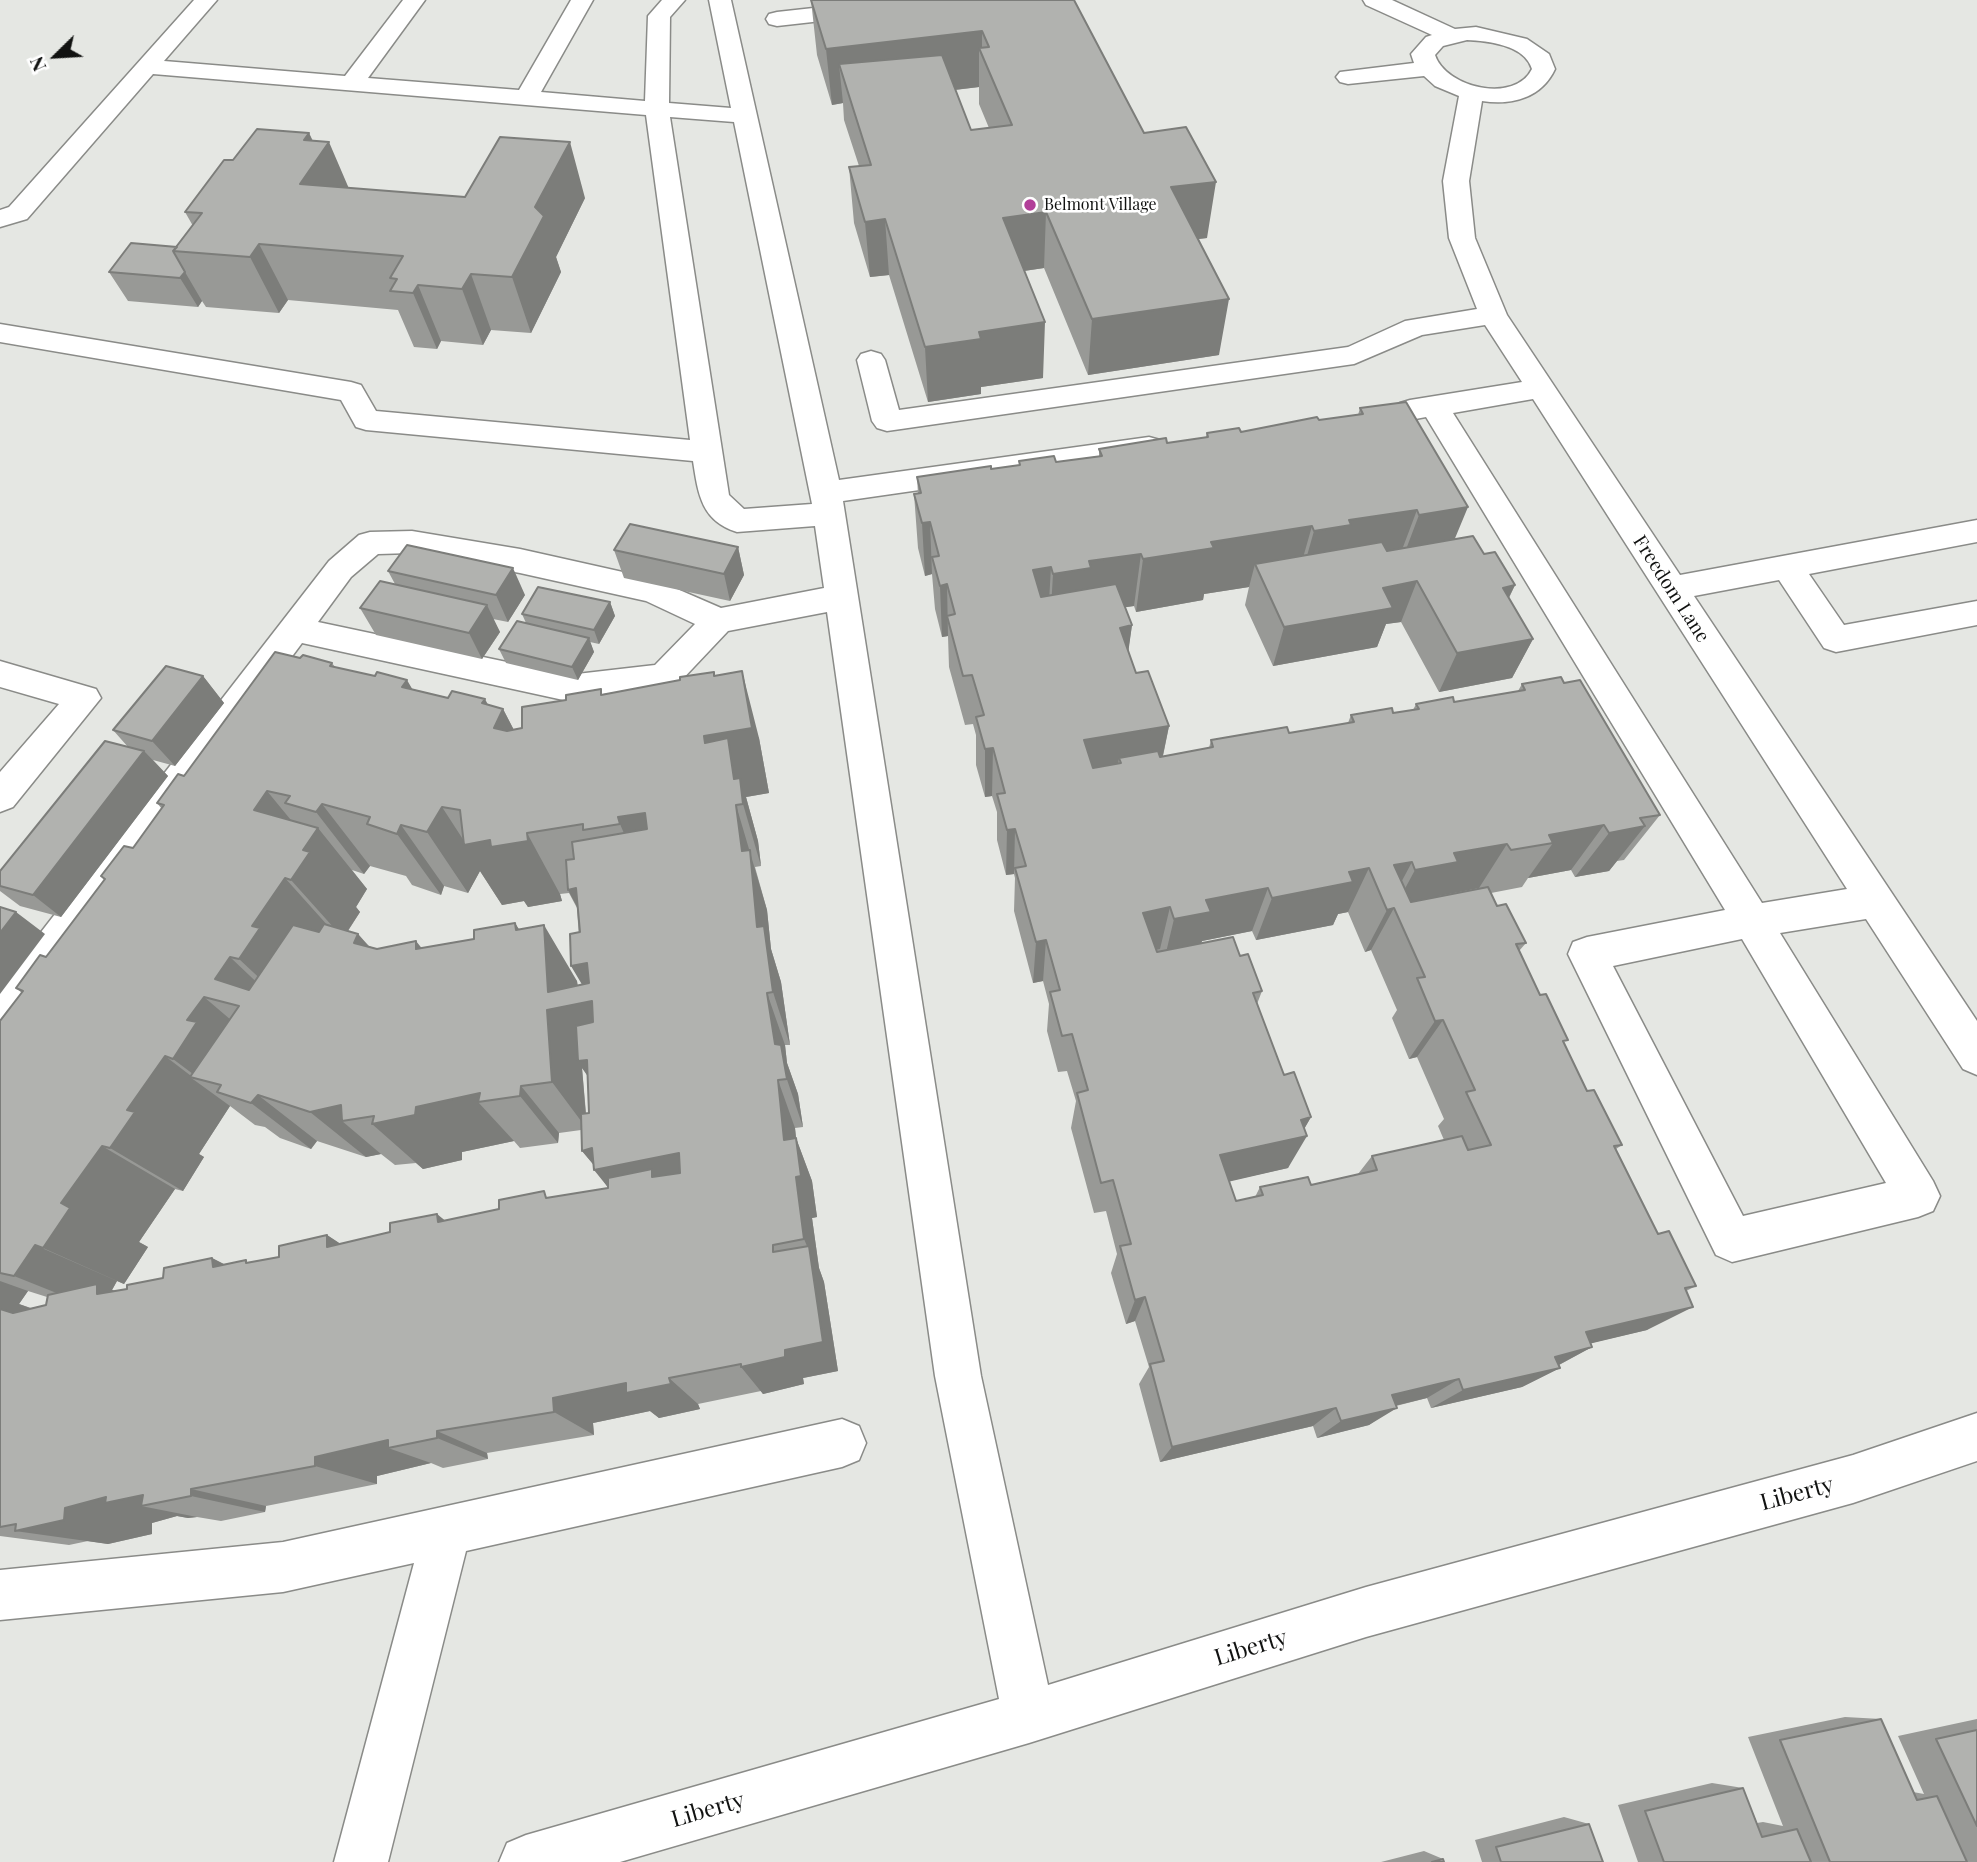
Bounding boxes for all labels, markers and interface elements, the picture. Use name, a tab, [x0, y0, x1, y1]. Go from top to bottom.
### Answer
north arrow	[21, 21, 91, 91]
text: N	[22, 53, 51, 76]
place label: Belmont Village	[1044, 195, 1157, 215]
marker: Belmont Village	[1022, 197, 1038, 213]
street label: Freedom Lane	[1628, 531, 1714, 647]
street label: Liberty	[1757, 1471, 1837, 1517]
street label: Liberty	[1211, 1624, 1291, 1672]
street label: Liberty	[668, 1786, 748, 1834]

